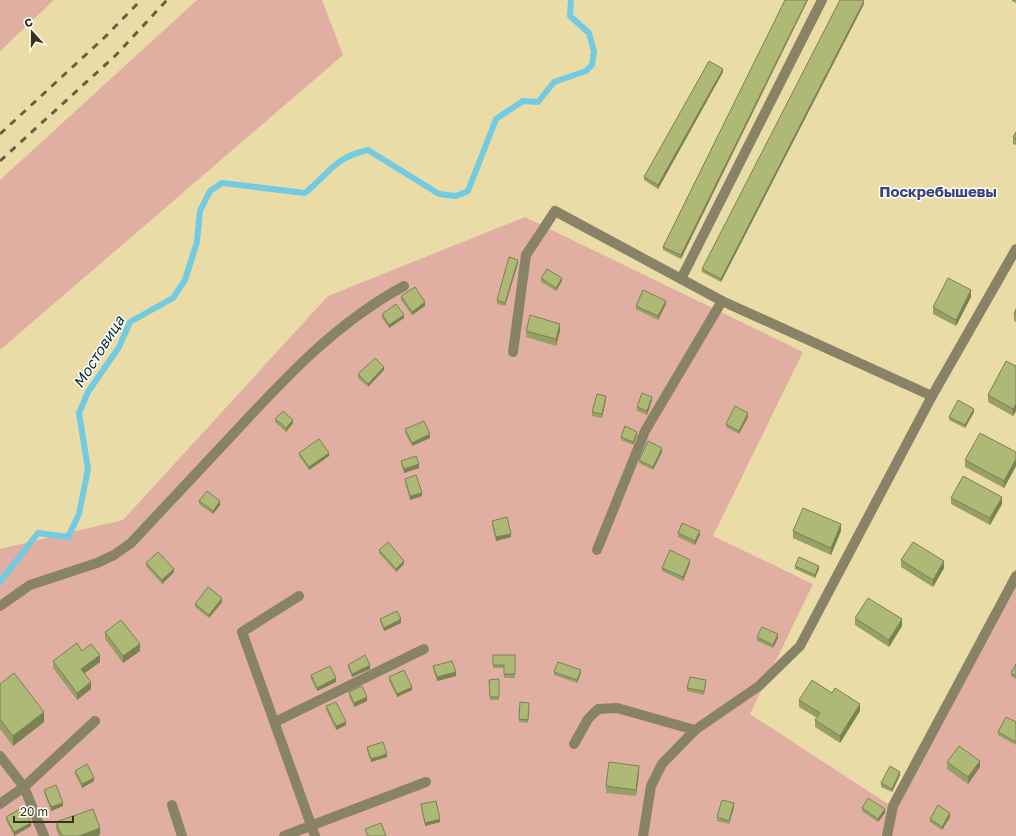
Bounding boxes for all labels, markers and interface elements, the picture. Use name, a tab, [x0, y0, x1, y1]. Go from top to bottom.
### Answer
north arrow	[12, 12, 52, 52]
text: С	[22, 15, 34, 30]
district label: Поскребышевы	[879, 182, 997, 200]
water label: Мостовица	[69, 312, 128, 391]
scale bar	[14, 798, 73, 824]
text: 20 m	[20, 804, 48, 819]

